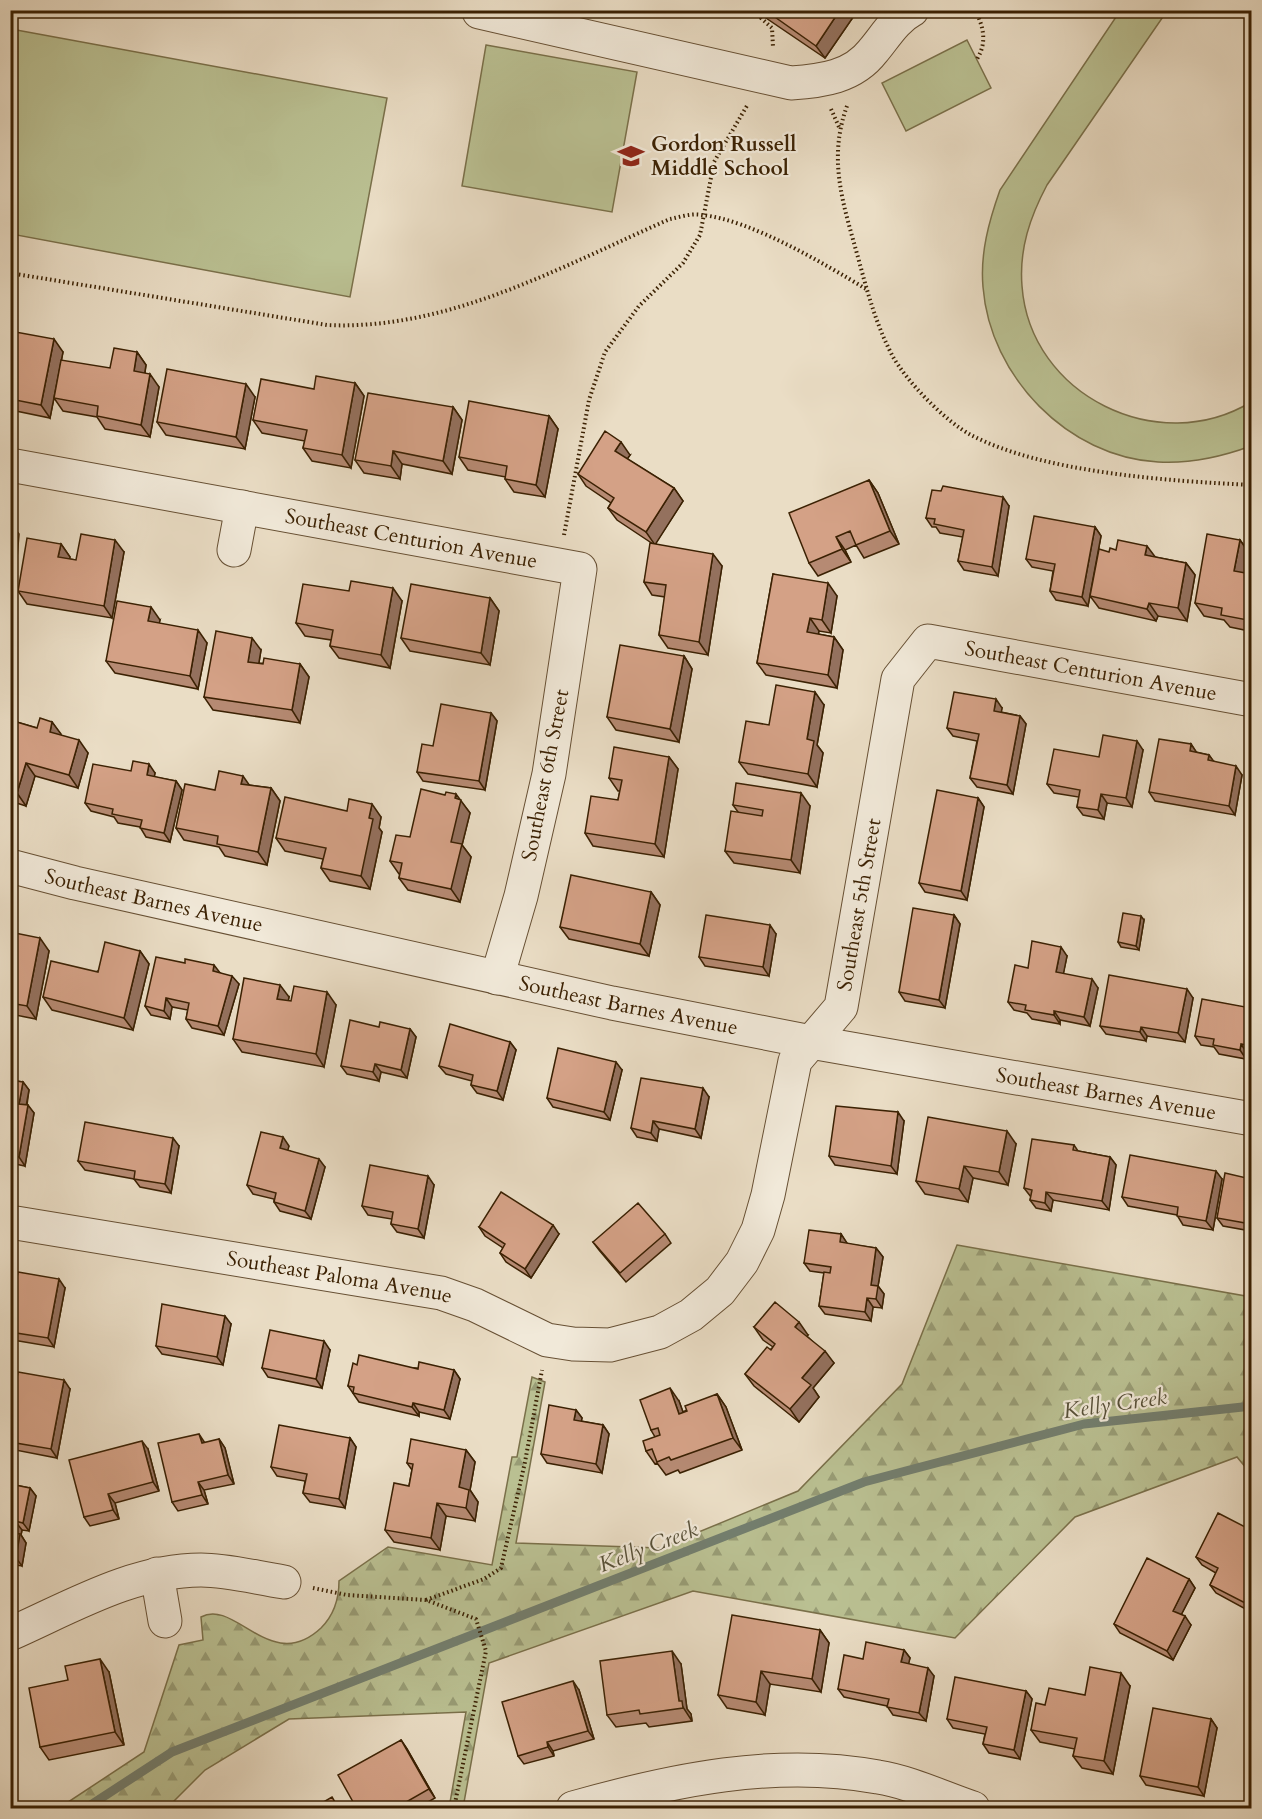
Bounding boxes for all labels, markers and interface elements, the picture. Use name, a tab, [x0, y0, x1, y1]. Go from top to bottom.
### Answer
place label: Gordon Russell Middle School	[651, 130, 796, 183]
school or university icon: Gordon Russell Middle School	[616, 141, 646, 171]
street label: Southeast Centurion Avenue	[283, 501, 540, 576]
street label: Southeast Centurion Avenue	[962, 634, 1219, 708]
street label: Southeast 6th Street	[515, 686, 576, 864]
street label: Southeast 5th Street	[830, 816, 889, 993]
street label: Southeast Barnes Avenue	[42, 862, 266, 940]
street label: Southeast Barnes Avenue	[516, 969, 740, 1042]
street label: Southeast Barnes Avenue	[994, 1061, 1218, 1128]
street label: Southeast Paloma Avenue	[224, 1244, 456, 1311]
water label: Kelly Creek	[1061, 1382, 1169, 1426]
water label: Kelly Creek	[594, 1514, 703, 1580]

